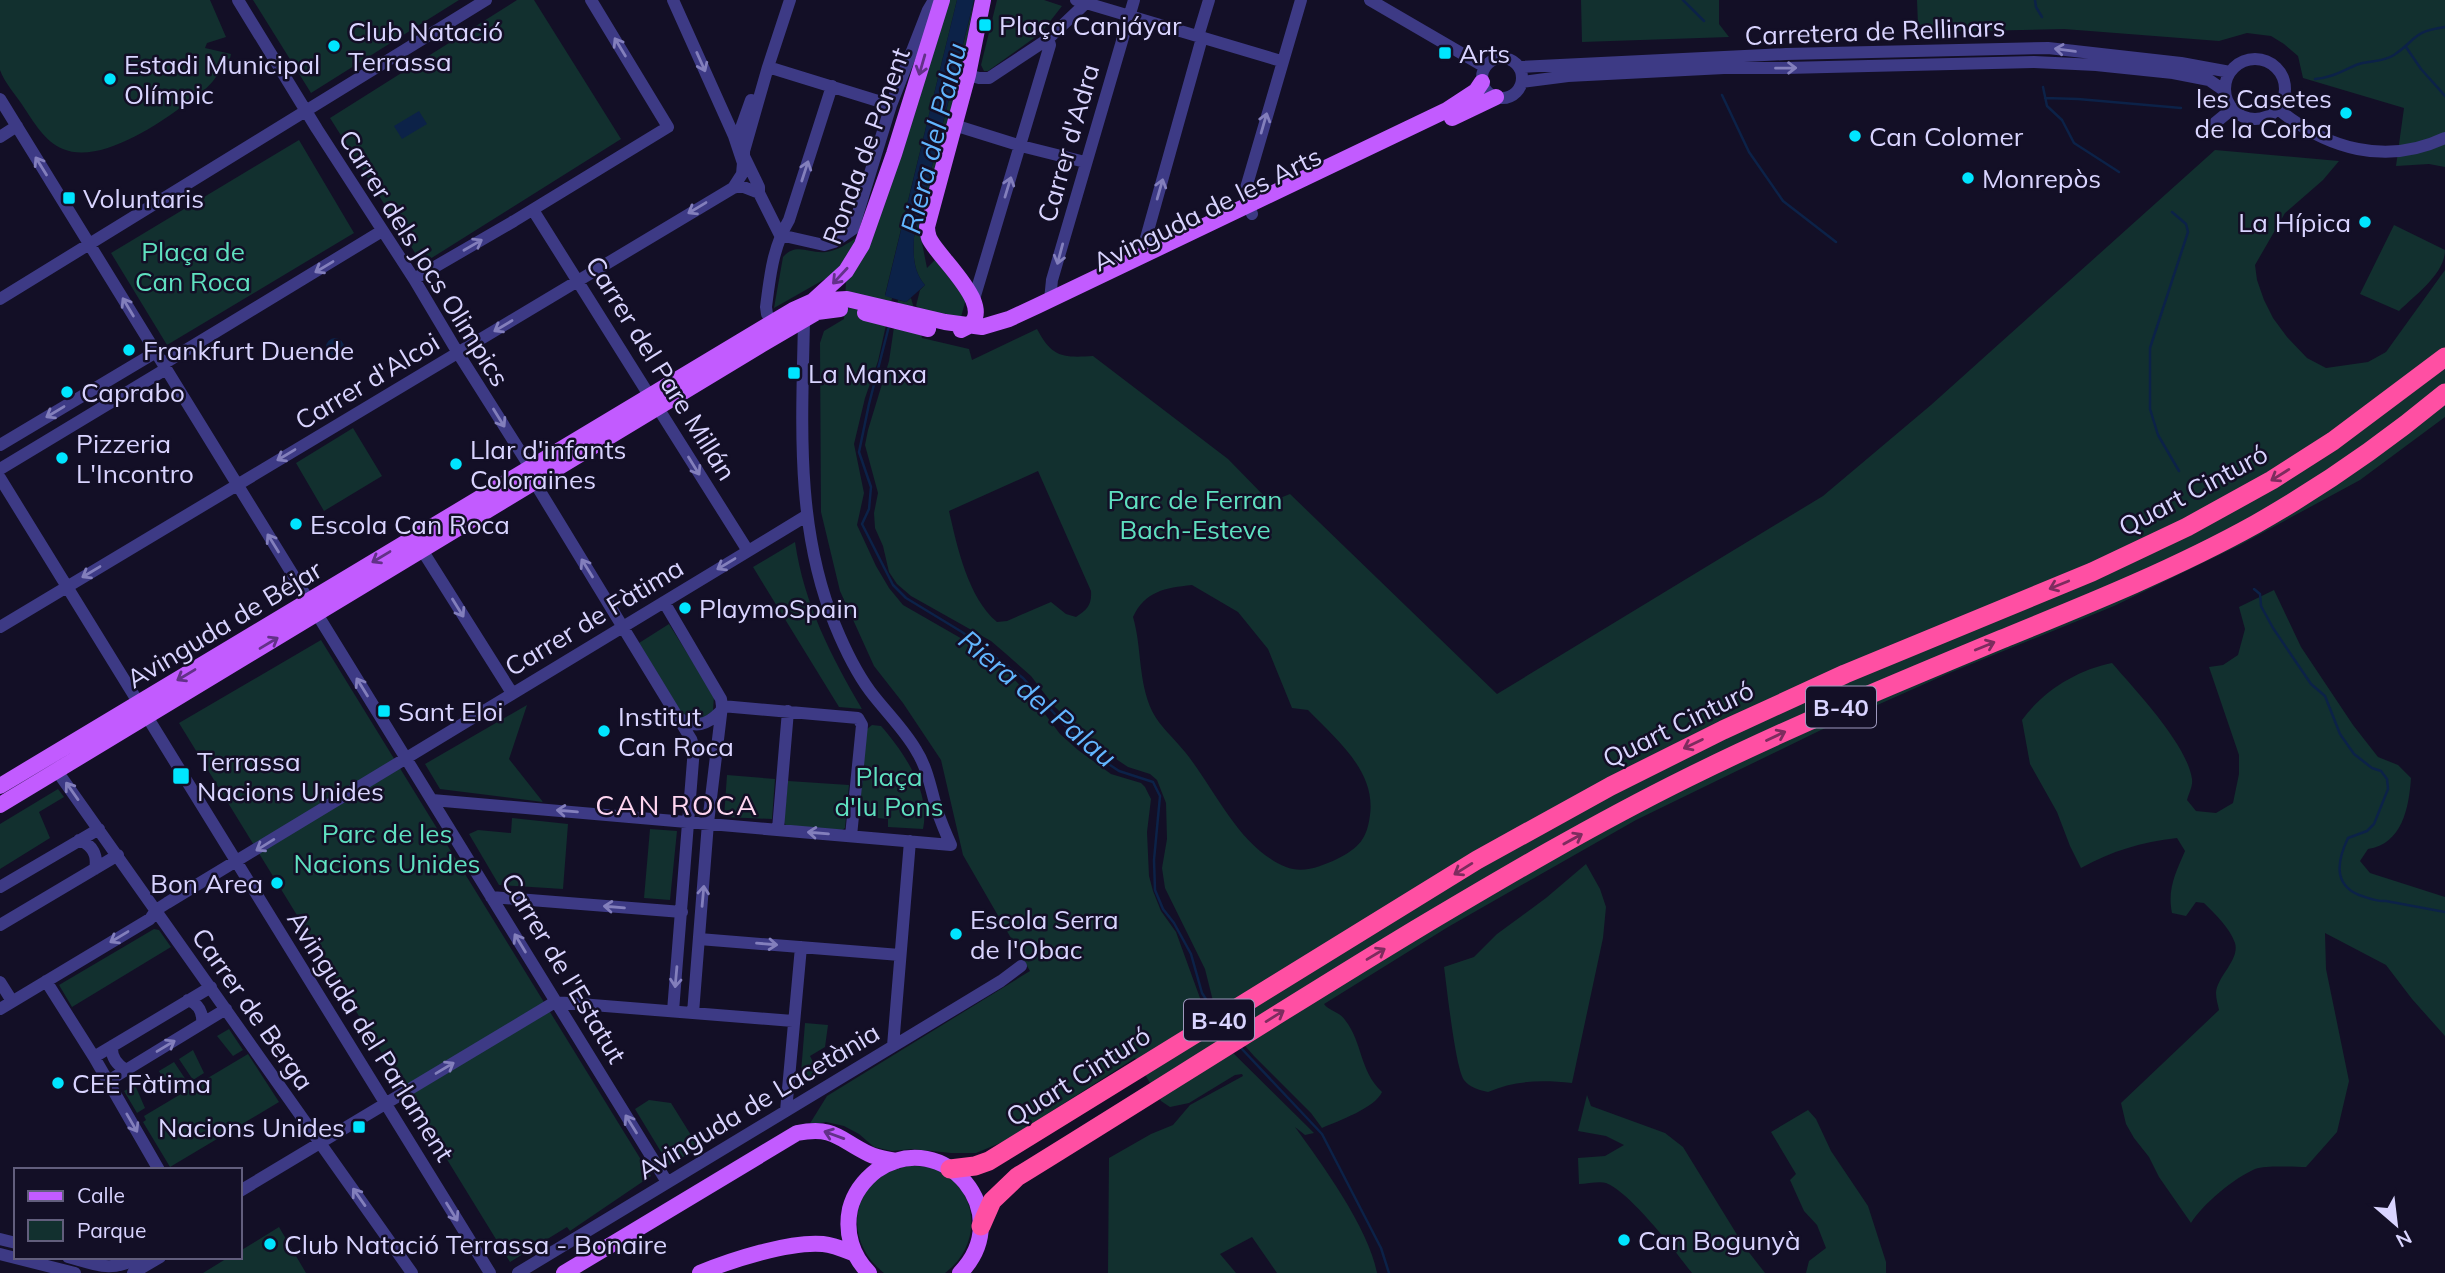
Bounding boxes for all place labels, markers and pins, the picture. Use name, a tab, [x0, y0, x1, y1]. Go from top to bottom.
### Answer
place label: Plaça Canjáyar	[999, 9, 1182, 42]
place label: Club Natació Terrassa	[348, 15, 503, 78]
marker: Plaça Canjáyar	[977, 17, 993, 33]
place label: Arts	[1459, 37, 1510, 70]
marker: Club Natació Terrassa	[326, 38, 342, 54]
marker: Arts	[1437, 45, 1453, 61]
place label: Estadi Municipal Olímpic	[124, 48, 320, 111]
marker: Estadi Municipal Olímpic	[102, 71, 118, 87]
place label: les Casetes de la Corba	[2195, 82, 2332, 145]
marker: les Casetes de la Corba	[2338, 105, 2354, 121]
place label: Can Colomer	[1869, 120, 2024, 153]
marker: Can Colomer	[1847, 128, 1863, 144]
place label: Monrepòs	[1982, 162, 2101, 195]
marker: Monrepòs	[1960, 170, 1976, 186]
place label: Voluntaris	[83, 182, 204, 215]
marker: Voluntaris	[61, 190, 77, 206]
place label: La Hípica	[2238, 206, 2351, 239]
marker: La Hípica	[2357, 214, 2373, 230]
place label: Frankfurt Duende	[143, 334, 354, 367]
marker: Frankfurt Duende	[121, 342, 137, 358]
place label: La Manxa	[808, 357, 927, 390]
marker: La Manxa	[786, 365, 802, 381]
place label: Caprabo	[81, 376, 185, 409]
marker: Caprabo	[59, 384, 75, 400]
place label: Pizzeria L'Incontro	[76, 427, 194, 490]
place label: Llar d'infants Coloraines	[470, 433, 626, 496]
marker: Pizzeria L'Incontro	[54, 450, 70, 466]
marker: Llar d'infants Coloraines	[448, 456, 464, 472]
place label: Escola Can Roca	[310, 508, 510, 541]
marker: Escola Can Roca	[288, 516, 304, 532]
place label: PlaymoSpain	[699, 592, 858, 625]
marker: PlaymoSpain	[677, 600, 693, 616]
place label: Sant Eloi	[398, 695, 503, 728]
place label: Institut Can Roca	[618, 700, 734, 763]
marker: Sant Eloi	[376, 703, 392, 719]
marker: Institut Can Roca	[596, 723, 612, 739]
place label: Terrassa Nacions Unides	[197, 745, 384, 808]
marker: Terrassa Nacions Unides	[171, 766, 191, 786]
place label: Bon Area	[150, 867, 263, 900]
marker: Bon Area	[269, 875, 285, 891]
place label: Escola Serra de l'Obac	[970, 903, 1119, 966]
marker: Escola Serra de l'Obac	[948, 926, 964, 942]
place label: CEE Fàtima	[72, 1067, 211, 1100]
marker: CEE Fàtima	[50, 1075, 66, 1091]
place label: Nacions Unides	[158, 1111, 345, 1144]
marker: Nacions Unides	[351, 1119, 367, 1135]
place label: Can Bogunyà	[1638, 1224, 1801, 1257]
place label: Club Natació Terrassa - Bonaire	[284, 1228, 667, 1261]
marker: Can Bogunyà	[1616, 1232, 1632, 1248]
marker: Club Natació Terrassa - Bonaire	[262, 1236, 278, 1252]

